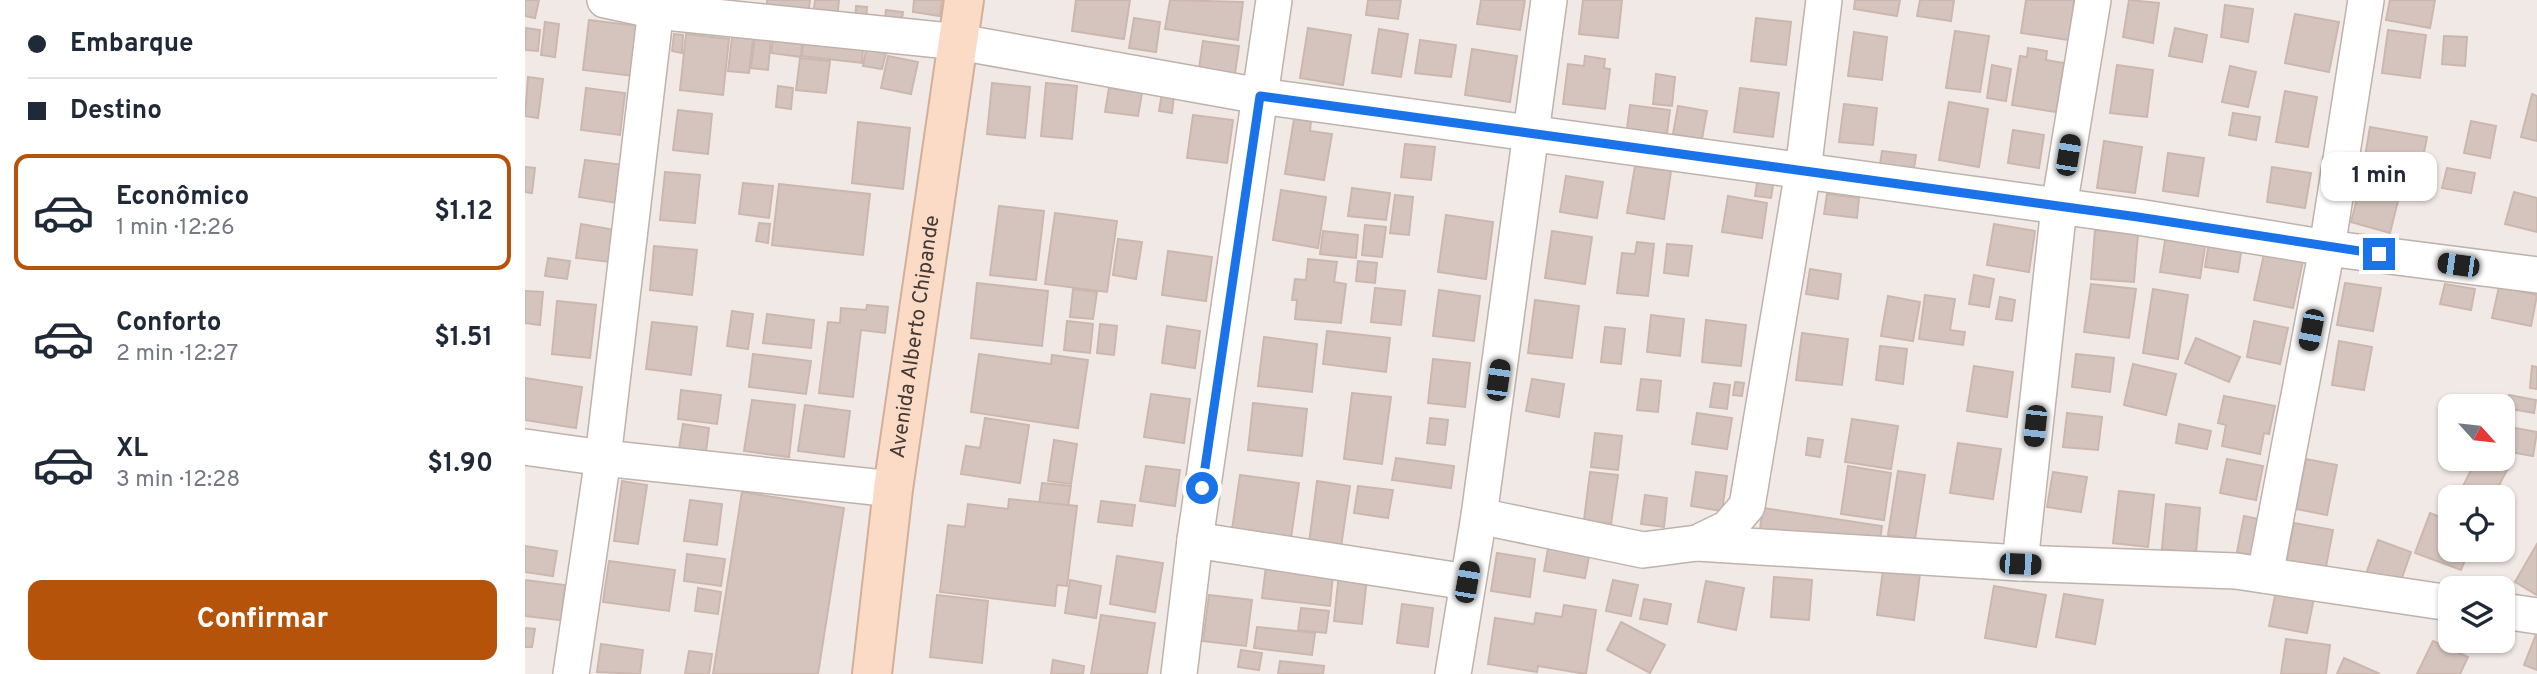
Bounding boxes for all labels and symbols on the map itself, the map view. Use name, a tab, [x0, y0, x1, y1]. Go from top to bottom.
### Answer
car	[2055, 133, 2082, 177]
callout: 1 min	[2321, 152, 2437, 202]
street label: Avenida Alberto Chipande	[884, 213, 946, 460]
route end	[2363, 238, 2395, 270]
car	[2436, 252, 2481, 278]
car	[2297, 307, 2326, 353]
car	[1485, 358, 1512, 402]
north arrow	[2438, 394, 2515, 471]
car	[2023, 404, 2048, 448]
route start	[1186, 472, 1218, 504]
car	[1999, 553, 2042, 575]
car	[1454, 559, 1481, 605]

